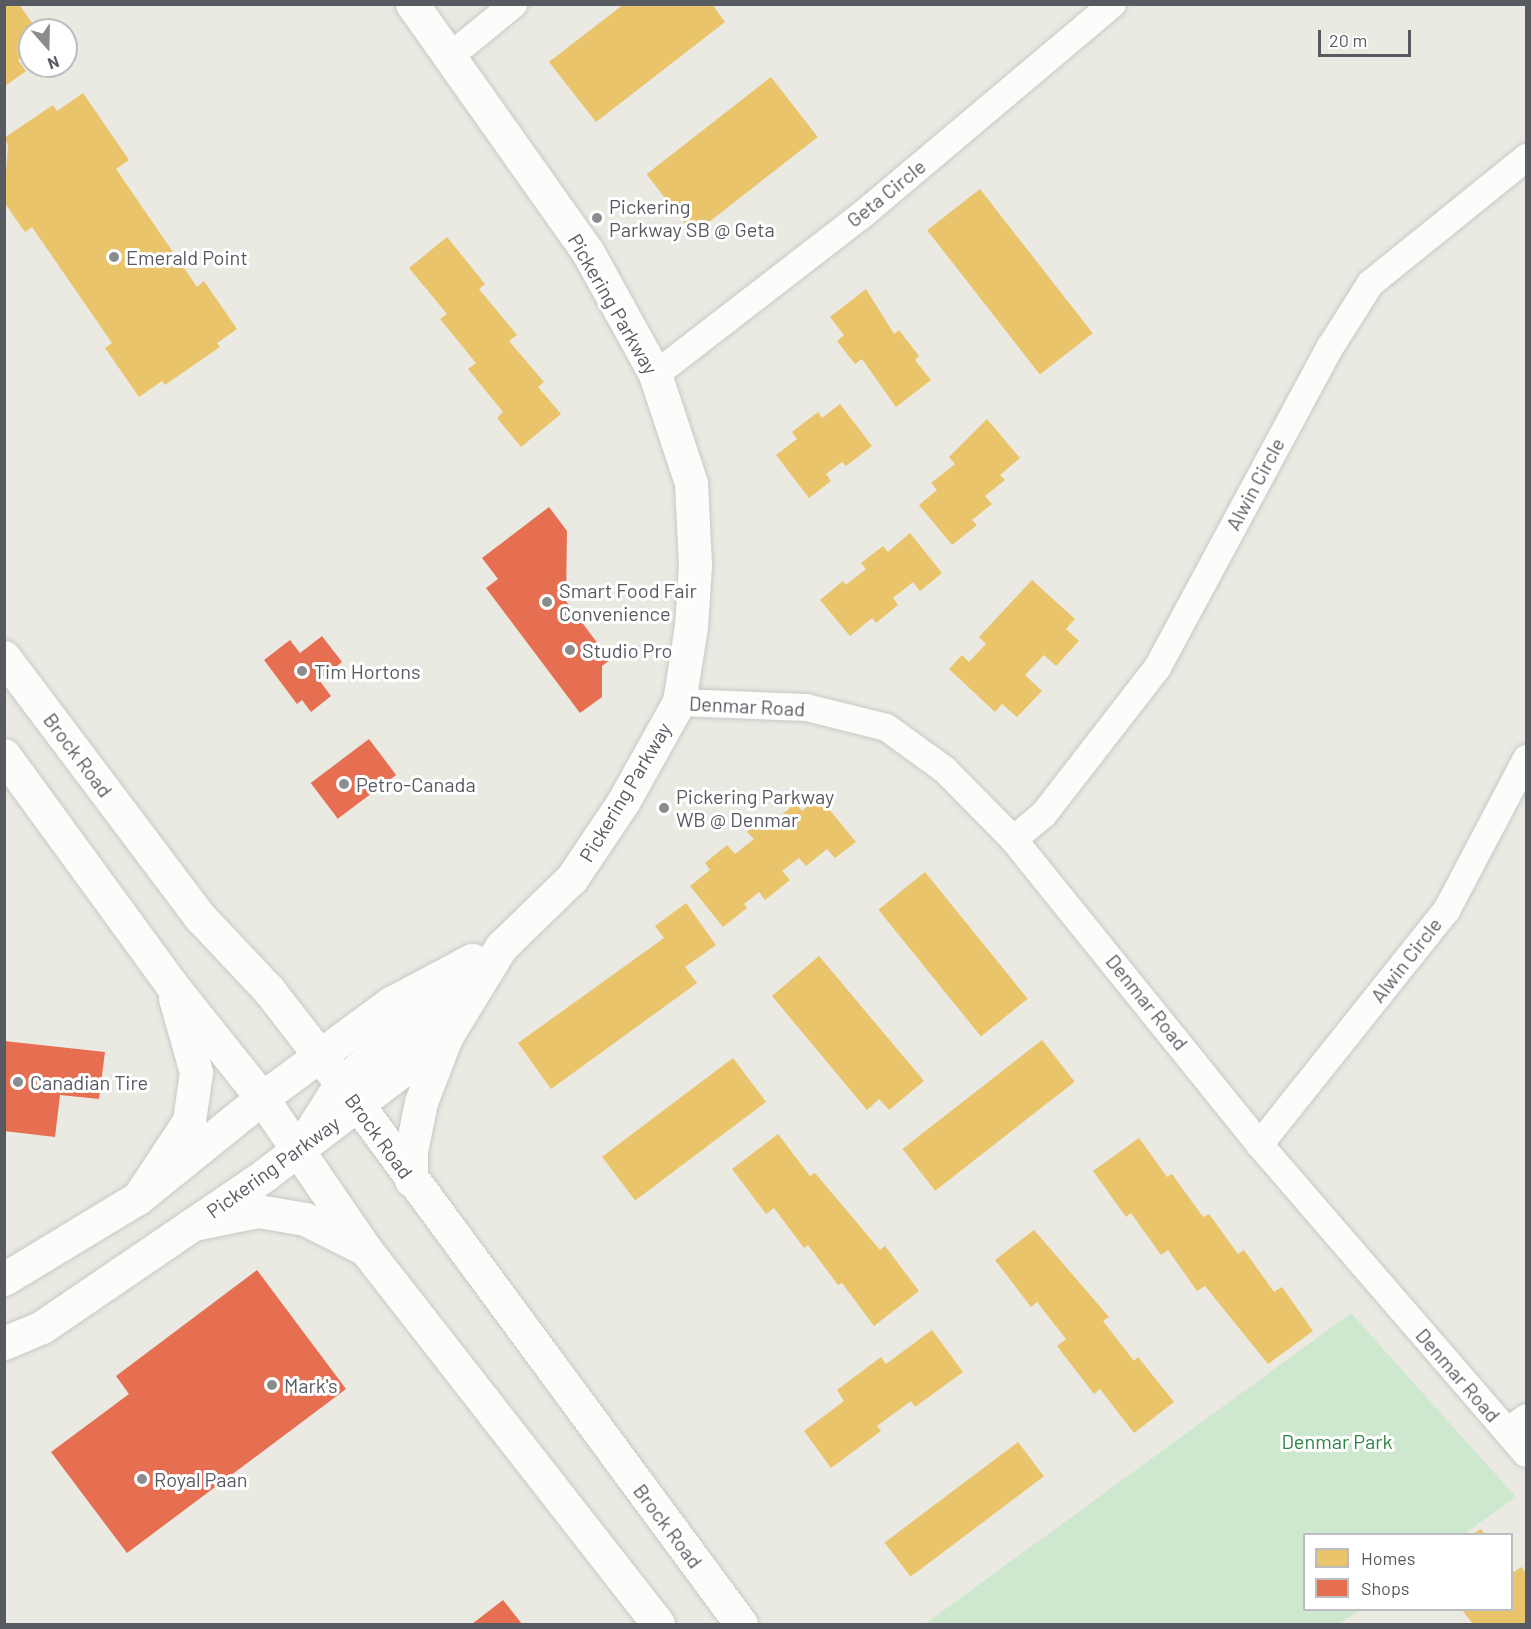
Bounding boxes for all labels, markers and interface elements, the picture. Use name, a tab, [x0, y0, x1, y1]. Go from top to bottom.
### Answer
north arrow	[18, 18, 78, 78]
scale bar	[1321, 18, 1414, 56]
text: 20 m	[1329, 29, 1367, 51]
text: N	[45, 53, 62, 74]
street label: Geta Circle	[842, 154, 930, 232]
place label: Pickering Parkway SB @ Geta	[609, 195, 775, 242]
marker: Pickering Parkway SB @ Geta	[590, 211, 604, 225]
street label: Pickering Parkway	[563, 229, 663, 379]
place label: Emerald Point	[126, 245, 248, 269]
marker: Emerald Point	[107, 250, 121, 264]
street label: Alwin Circle	[1221, 434, 1289, 534]
place label: Smart Food Fair Convenience	[559, 578, 697, 625]
marker: Smart Food Fair Convenience	[540, 595, 554, 609]
place label: Studio Pro	[582, 638, 673, 662]
marker: Studio Pro	[563, 643, 577, 657]
place label: Tim Hortons	[314, 659, 421, 683]
marker: Tim Hortons	[295, 664, 309, 678]
street label: Denmar Road	[688, 691, 806, 721]
street label: Brock Road	[39, 708, 117, 802]
street label: Pickering Parkway	[574, 718, 676, 866]
place label: Petro-Canada	[356, 772, 476, 796]
marker: Petro-Canada	[337, 777, 351, 791]
place label: Pickering Parkway WB @ Denmar	[676, 784, 834, 831]
marker: Pickering Parkway WB @ Denmar	[657, 801, 671, 815]
street label: Alwin Circle	[1365, 913, 1447, 1007]
street label: Denmar Road	[1101, 949, 1193, 1055]
place label: Canadian Tire	[30, 1070, 148, 1094]
marker: Canadian Tire	[11, 1075, 25, 1089]
street label: Brock Road	[340, 1089, 418, 1183]
street label: Pickering Parkway	[202, 1111, 344, 1223]
street label: Denmar Road	[1411, 1323, 1505, 1427]
place label: Mark's	[284, 1373, 338, 1397]
marker: Mark's	[265, 1378, 279, 1392]
park label: Denmar Park	[1281, 1429, 1393, 1453]
place label: Royal Paan	[154, 1467, 247, 1491]
marker: Royal Paan	[135, 1472, 149, 1486]
street label: Brock Road	[629, 1479, 707, 1573]
legend	[1303, 1533, 1513, 1611]
text: Homes	[1361, 1547, 1415, 1569]
text: Shops	[1361, 1577, 1410, 1599]

